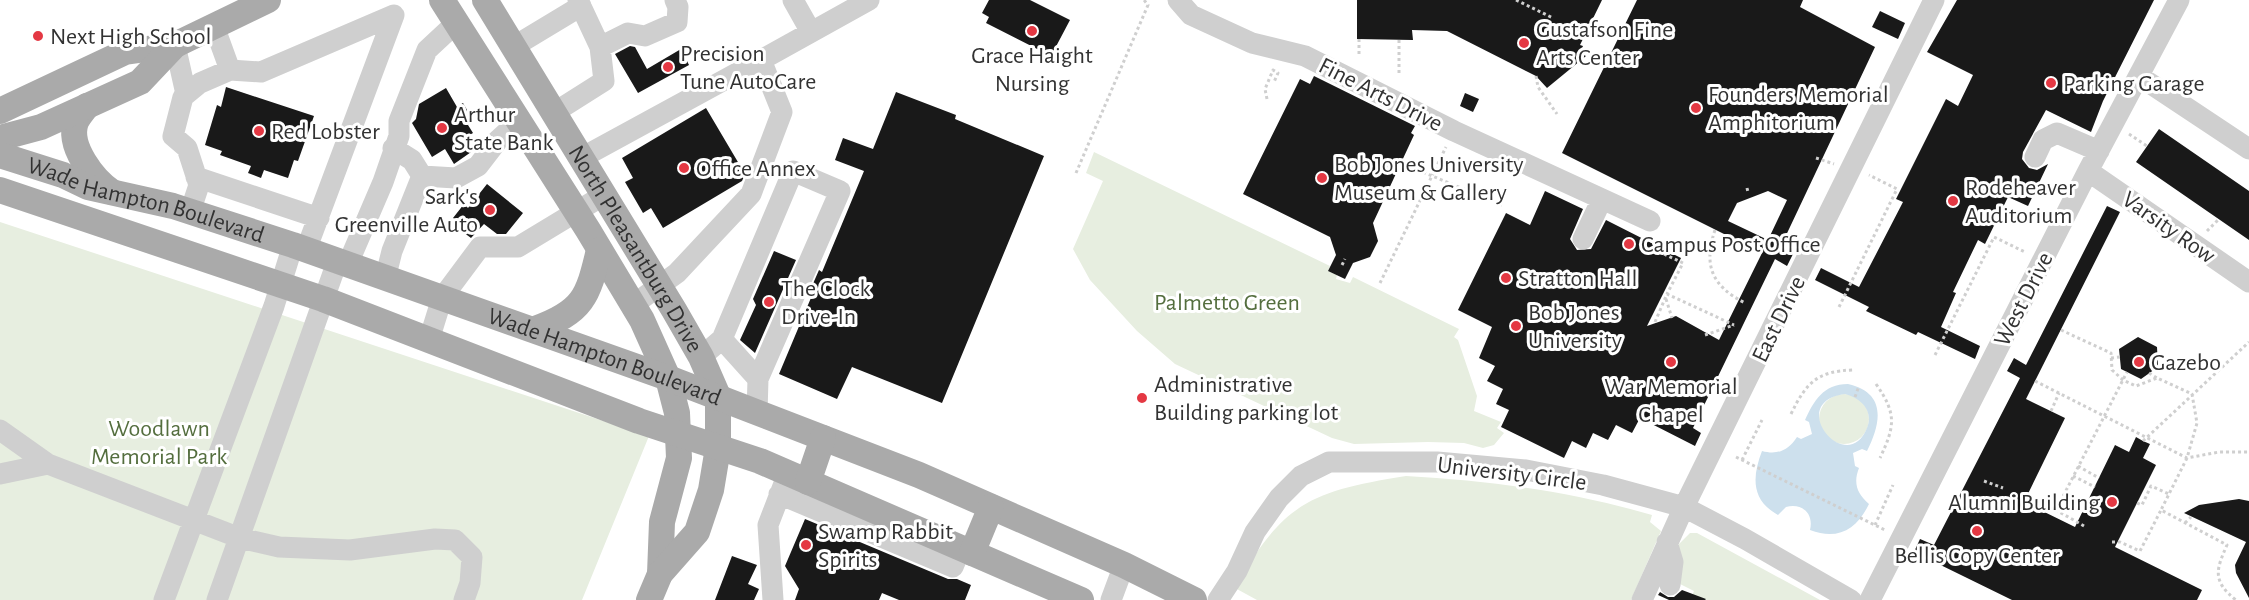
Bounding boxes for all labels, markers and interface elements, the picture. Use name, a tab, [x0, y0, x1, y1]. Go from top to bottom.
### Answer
place label: Gustafson Fine Arts Center	[1536, 18, 1673, 70]
marker: Grace Haight Nursing	[1025, 24, 1039, 38]
place label: Next High School	[50, 25, 211, 49]
marker: Next High School	[31, 29, 45, 43]
marker: Gustafson Fine Arts Center	[1517, 36, 1531, 50]
place label: Precision Tune AutoCare	[680, 42, 816, 94]
place label: Grace Haight Nursing	[971, 44, 1093, 96]
street label: Fine Arts Drive	[1315, 53, 1446, 136]
marker: Precision Tune AutoCare	[661, 60, 675, 74]
place label: Parking Garage	[2063, 72, 2205, 96]
marker: Parking Garage	[2044, 76, 2058, 90]
place label: Founders Memorial Amphitorium	[1708, 83, 1889, 135]
marker: Founders Memorial Amphitorium	[1689, 101, 1703, 115]
place label: Arthur State Bank	[454, 103, 554, 155]
place label: Red Lobster	[271, 120, 380, 144]
marker: Arthur State Bank	[435, 121, 449, 135]
marker: Red Lobster	[252, 124, 266, 138]
street label: North Pleasantburg Drive	[564, 141, 707, 357]
street label: Wade Hampton Boulevard	[24, 153, 267, 248]
place label: Bob Jones University Museum & Gallery	[1334, 153, 1523, 205]
place label: Office Annex	[696, 157, 816, 181]
marker: Office Annex	[677, 161, 691, 175]
marker: Bob Jones University Museum & Gallery	[1315, 171, 1329, 185]
place label: Rodeheaver Auditorium	[1965, 176, 2076, 228]
place label: Sark's Greenville Auto	[335, 185, 478, 237]
street label: Varsity Row	[2118, 187, 2219, 268]
marker: Rodeheaver Auditorium	[1946, 194, 1960, 208]
marker: Sark's Greenville Auto	[483, 203, 497, 217]
place label: Campus Post Office	[1641, 233, 1821, 257]
marker: Campus Post Office	[1622, 237, 1636, 251]
street label: West Drive	[1990, 249, 2058, 350]
place label: Stratton Hall	[1518, 267, 1637, 291]
marker: Stratton Hall	[1499, 271, 1513, 285]
street label: East Drive	[1748, 273, 1810, 366]
place label: The Clock Drive-In	[781, 277, 870, 329]
park label: Palmetto Green	[1154, 291, 1300, 315]
marker: The Clock Drive-In	[762, 295, 776, 309]
place label: Bob Jones University	[1528, 301, 1622, 353]
street label: Wade Hampton Boulevard	[484, 304, 725, 410]
marker: Bob Jones University	[1509, 319, 1523, 333]
place label: Gazebo	[2151, 351, 2221, 375]
marker: War Memorial Chapel	[1664, 355, 1678, 369]
marker: Gazebo	[2132, 355, 2146, 369]
place label: Administrative Building parking lot	[1154, 373, 1338, 425]
place label: War Memorial Chapel	[1604, 375, 1738, 427]
marker: Administrative Building parking lot	[1135, 391, 1149, 405]
park label: Woodlawn Memorial Park	[91, 417, 227, 469]
street label: University Circle	[1436, 453, 1588, 495]
place label: Alumni Building	[1948, 491, 2100, 515]
marker: Alumni Building	[2105, 495, 2119, 509]
place label: Swamp Rabbit Spirits	[818, 520, 953, 572]
marker: Bellis Copy Center	[1970, 524, 1984, 538]
marker: Swamp Rabbit Spirits	[799, 538, 813, 552]
place label: Bellis Copy Center	[1894, 544, 2060, 568]

